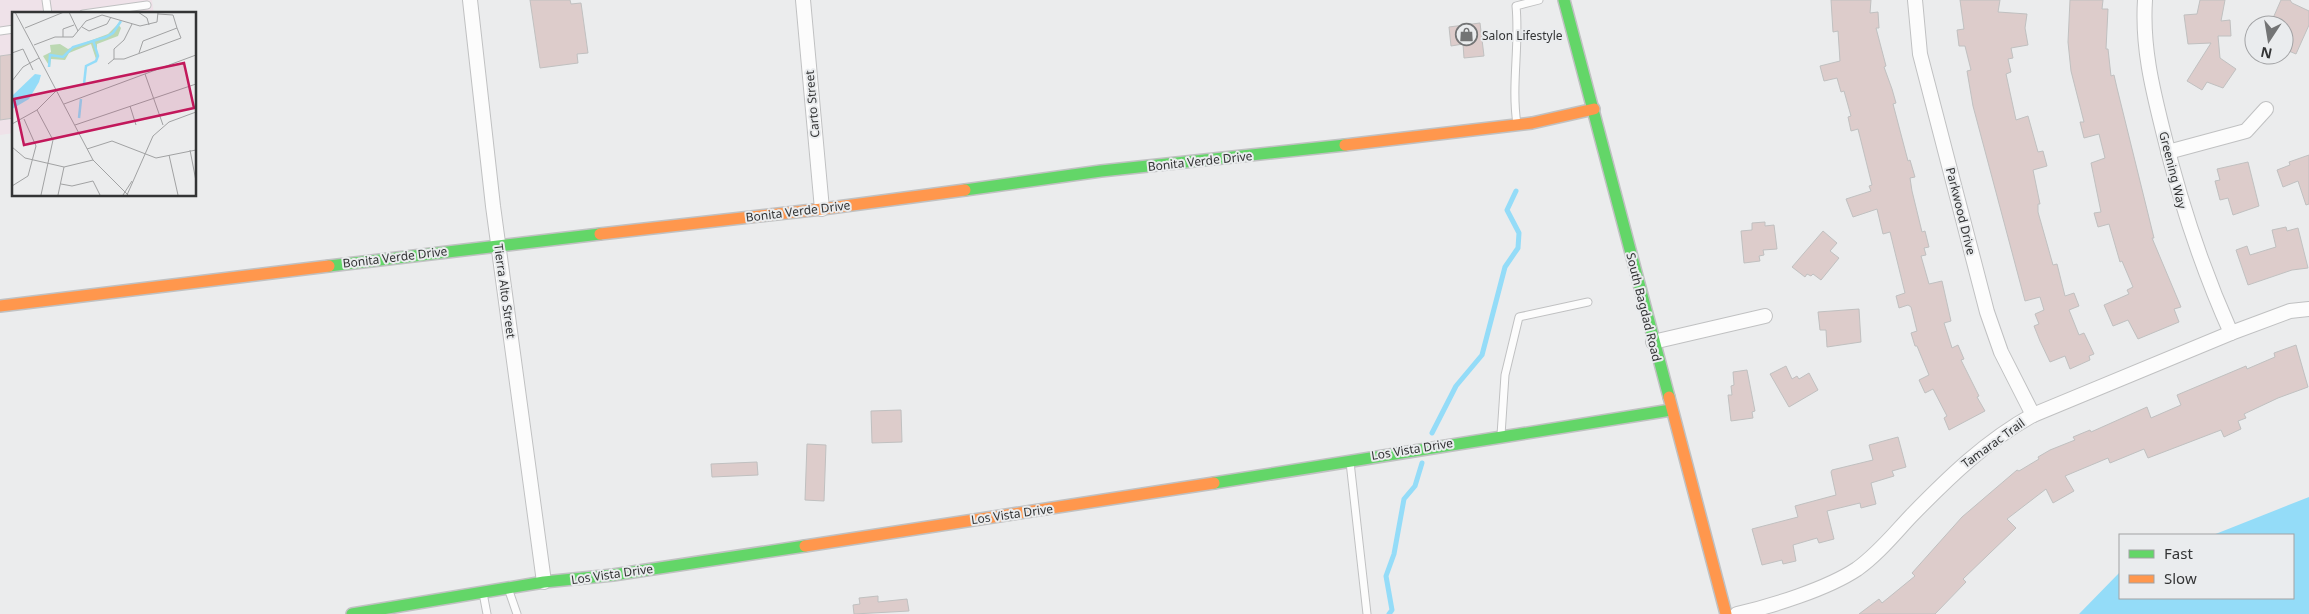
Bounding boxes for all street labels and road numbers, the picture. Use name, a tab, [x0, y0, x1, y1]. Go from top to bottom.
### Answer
street label: Carto Street	[801, 69, 823, 138]
street label: Greening Way	[2155, 130, 2191, 211]
street label: Bonita Verde Drive	[1147, 147, 1253, 175]
street label: Parkwood Drive	[1942, 166, 1980, 257]
street label: Bonita Verde Drive	[745, 196, 851, 226]
street label: Bonita Verde Drive	[342, 242, 448, 272]
street label: Tierra Alto Street	[490, 243, 520, 340]
street label: South Bagdad Road	[1622, 251, 1666, 363]
street label: Tamarac Trail	[1958, 414, 2028, 472]
street label: Los Vista Drive	[1370, 434, 1454, 464]
street label: Los Vista Drive	[970, 500, 1054, 528]
street label: Los Vista Drive	[570, 560, 654, 588]

